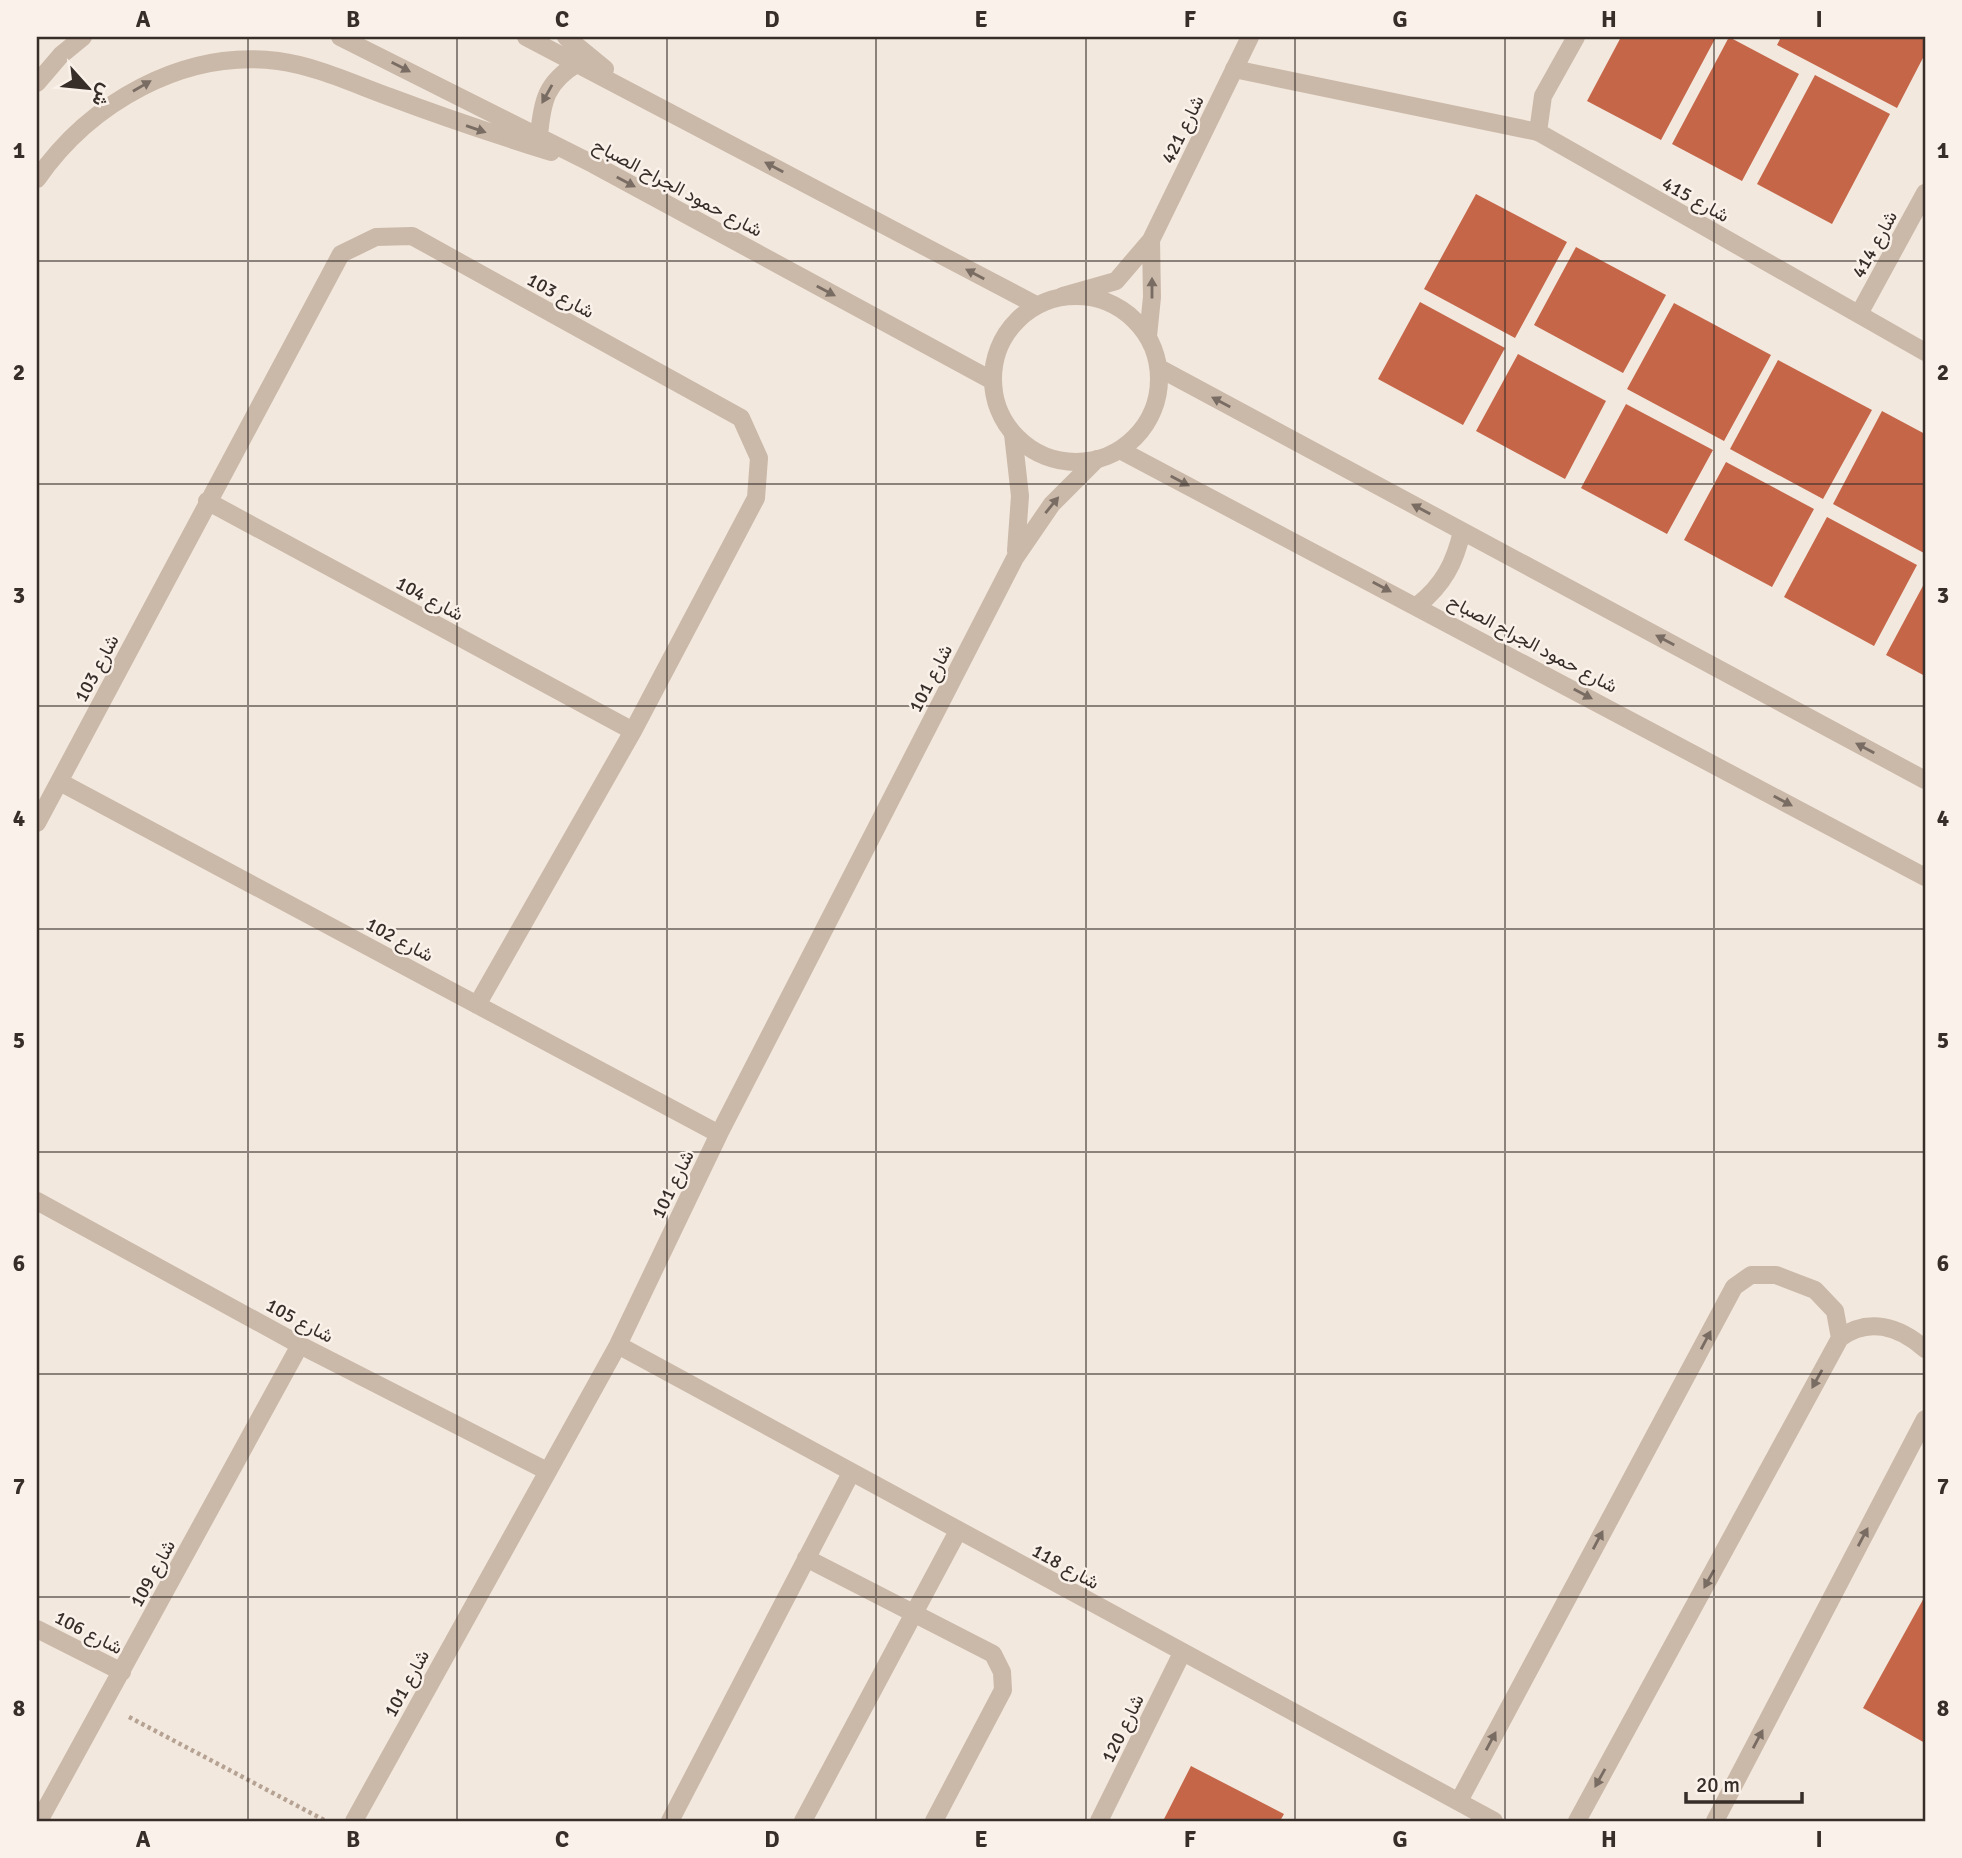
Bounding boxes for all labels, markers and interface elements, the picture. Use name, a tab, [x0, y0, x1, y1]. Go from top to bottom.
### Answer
text: A	[136, 5, 151, 34]
text: B	[346, 5, 360, 34]
text: C	[555, 5, 569, 34]
text: D	[764, 5, 780, 34]
text: E	[974, 5, 988, 34]
text: F	[1184, 5, 1196, 34]
text: G	[1392, 5, 1408, 34]
text: H	[1601, 5, 1617, 34]
text: I	[1815, 5, 1823, 34]
north arrow	[52, 52, 122, 122]
one-way arrow	[391, 62, 411, 73]
text: ش	[86, 80, 118, 111]
one-way arrow	[132, 81, 152, 93]
one-way arrow	[542, 84, 554, 104]
street label: شارع 421	[1156, 91, 1210, 168]
one-way arrow	[466, 124, 487, 135]
street label: شارع حمود الجراح الصباح	[589, 133, 766, 243]
text: 1	[13, 136, 25, 165]
text: 1	[1937, 136, 1949, 165]
one-way arrow	[764, 162, 784, 173]
street label: شارع 415	[1658, 172, 1733, 228]
one-way arrow	[616, 176, 636, 188]
street label: شارع 414	[1847, 207, 1903, 282]
street label: شارع 103	[523, 268, 598, 324]
one-way arrow	[965, 268, 985, 279]
one-way arrow	[1146, 277, 1158, 299]
one-way arrow	[816, 284, 836, 296]
text: 2	[13, 358, 25, 387]
text: 2	[1937, 358, 1949, 387]
one-way arrow	[1211, 396, 1231, 407]
one-way arrow	[1171, 475, 1191, 487]
one-way arrow	[1044, 496, 1059, 513]
one-way arrow	[1411, 504, 1431, 515]
street label: شارع 104	[392, 571, 467, 627]
text: 3	[13, 581, 25, 610]
one-way arrow	[1372, 581, 1392, 592]
text: 3	[1937, 581, 1949, 610]
street label: شارع حمود الجراح الصباح	[1444, 589, 1621, 699]
street label: شارع 103	[69, 631, 125, 706]
one-way arrow	[1655, 634, 1674, 646]
street label: شارع 101	[904, 640, 958, 717]
one-way arrow	[1573, 688, 1593, 700]
one-way arrow	[1855, 742, 1875, 754]
one-way arrow	[1773, 795, 1793, 807]
text: 4	[13, 804, 25, 833]
text: 4	[1937, 804, 1949, 833]
street label: شارع 102	[362, 912, 437, 968]
text: 5	[13, 1026, 25, 1055]
text: 5	[1937, 1026, 1949, 1055]
street label: شارع 101	[646, 1146, 700, 1223]
text: 6	[13, 1249, 25, 1278]
text: 6	[1937, 1249, 1949, 1278]
street label: شارع 105	[262, 1293, 337, 1349]
one-way arrow	[1700, 1330, 1712, 1350]
one-way arrow	[1812, 1369, 1823, 1389]
text: 7	[13, 1472, 25, 1501]
text: 7	[1937, 1472, 1949, 1501]
one-way arrow	[1858, 1527, 1869, 1547]
one-way arrow	[1592, 1530, 1604, 1550]
street label: شارع 109	[125, 1536, 181, 1611]
street label: شارع 118	[1028, 1539, 1103, 1595]
one-way arrow	[1703, 1569, 1715, 1588]
street label: شارع 106	[50, 1606, 127, 1660]
street label: شارع 101	[379, 1646, 435, 1721]
street label: شارع 120	[1096, 1690, 1150, 1767]
text: 8	[13, 1694, 25, 1723]
text: 8	[1937, 1694, 1949, 1723]
one-way arrow	[1752, 1729, 1764, 1749]
one-way arrow	[1485, 1731, 1497, 1751]
scale bar	[1686, 1760, 1801, 1804]
one-way arrow	[1594, 1769, 1606, 1788]
text: 20 m	[1696, 1772, 1740, 1798]
text: A	[136, 1825, 151, 1854]
text: B	[346, 1825, 360, 1854]
text: C	[555, 1825, 569, 1854]
text: D	[764, 1825, 780, 1854]
text: E	[974, 1825, 988, 1854]
text: F	[1184, 1825, 1196, 1854]
text: G	[1392, 1825, 1408, 1854]
text: H	[1601, 1825, 1617, 1854]
text: I	[1815, 1825, 1823, 1854]

